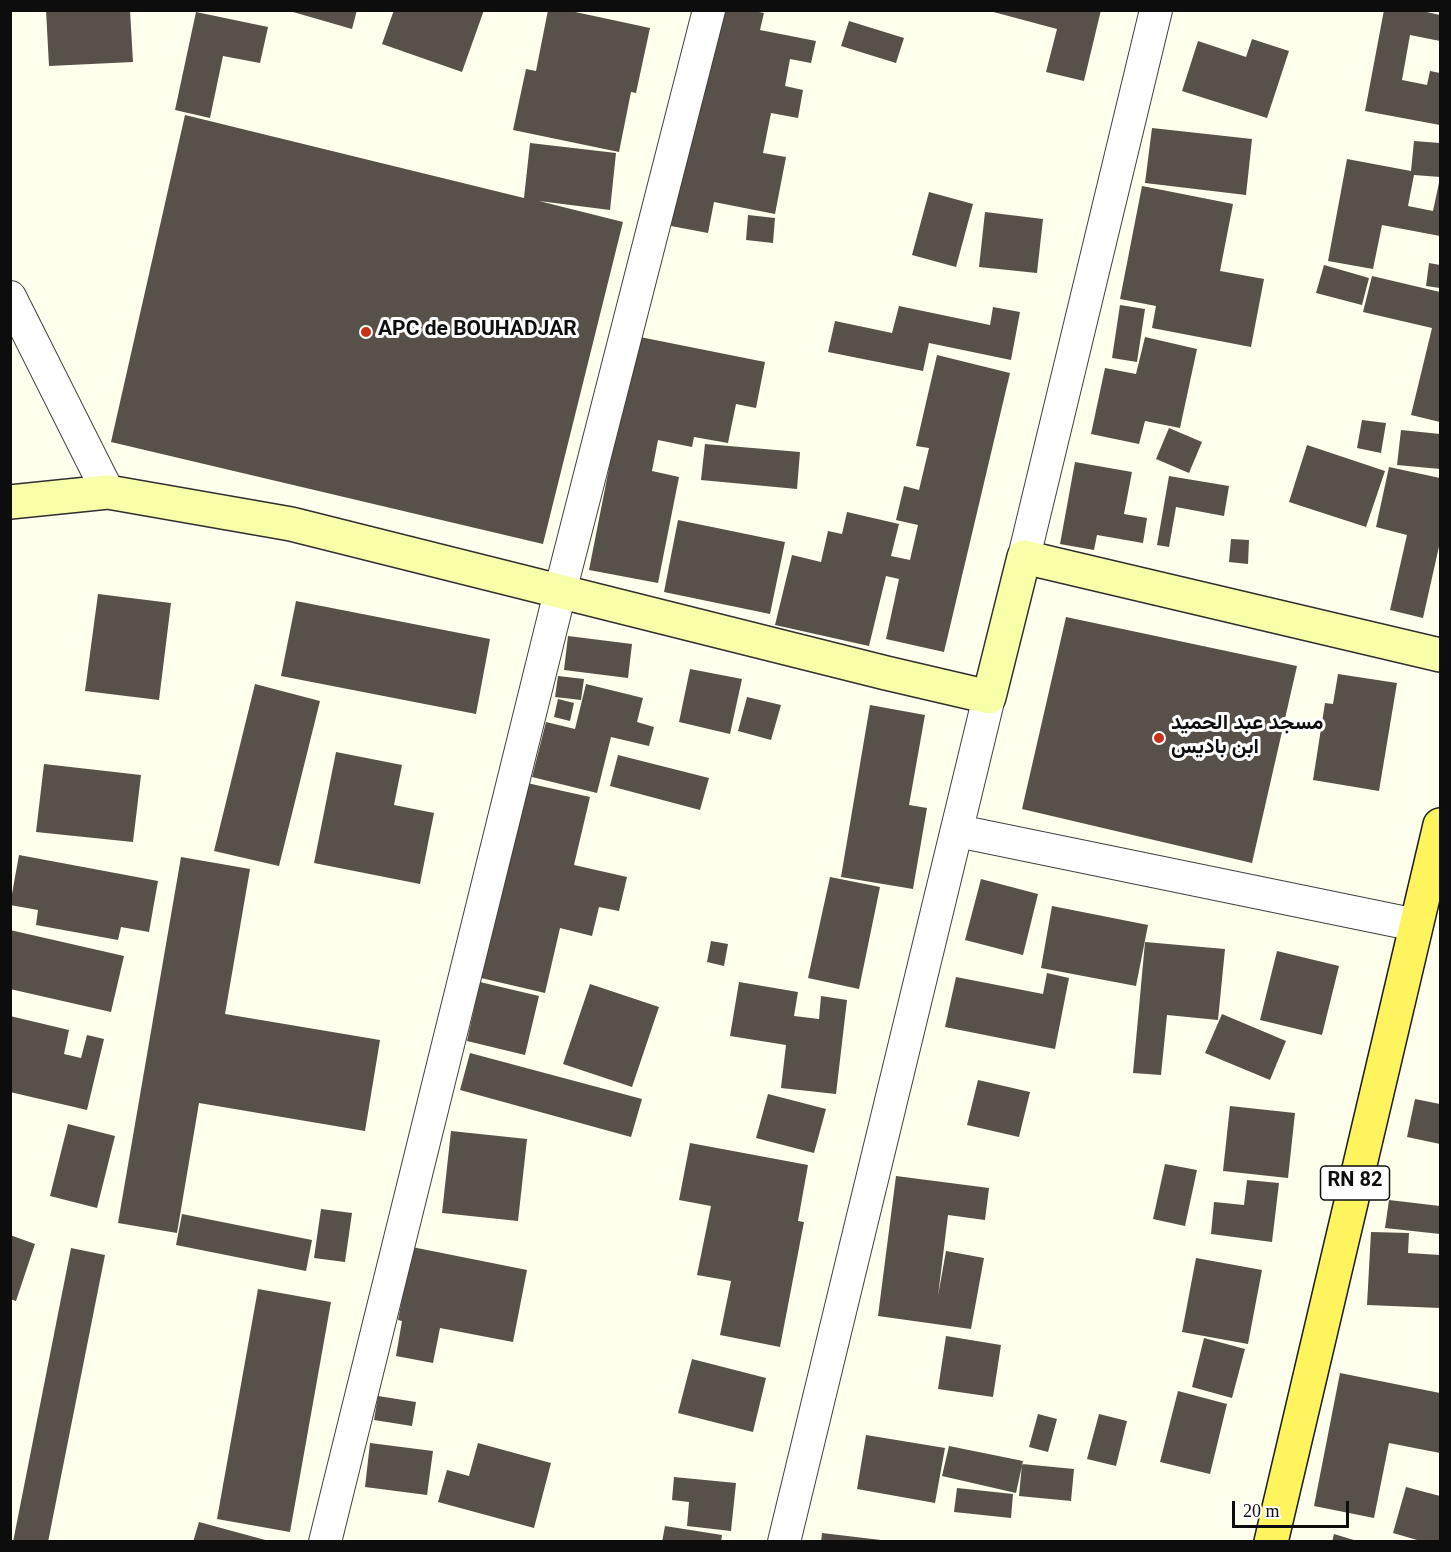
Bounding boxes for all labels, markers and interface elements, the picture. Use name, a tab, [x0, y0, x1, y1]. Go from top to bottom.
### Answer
place label: APC de BOUHADJAR	[378, 319, 577, 345]
marker: APC de BOUHADJAR	[359, 325, 373, 339]
place label: مسجد عبد الحميد ابن باديس	[1171, 713, 1323, 763]
marker: مسجد عبد الحميد ابن باديس	[1152, 731, 1166, 745]
road number: RN 82	[1320, 1166, 1390, 1200]
scale bar	[1235, 1489, 1352, 1527]
text: 20 m	[1243, 1501, 1280, 1521]

